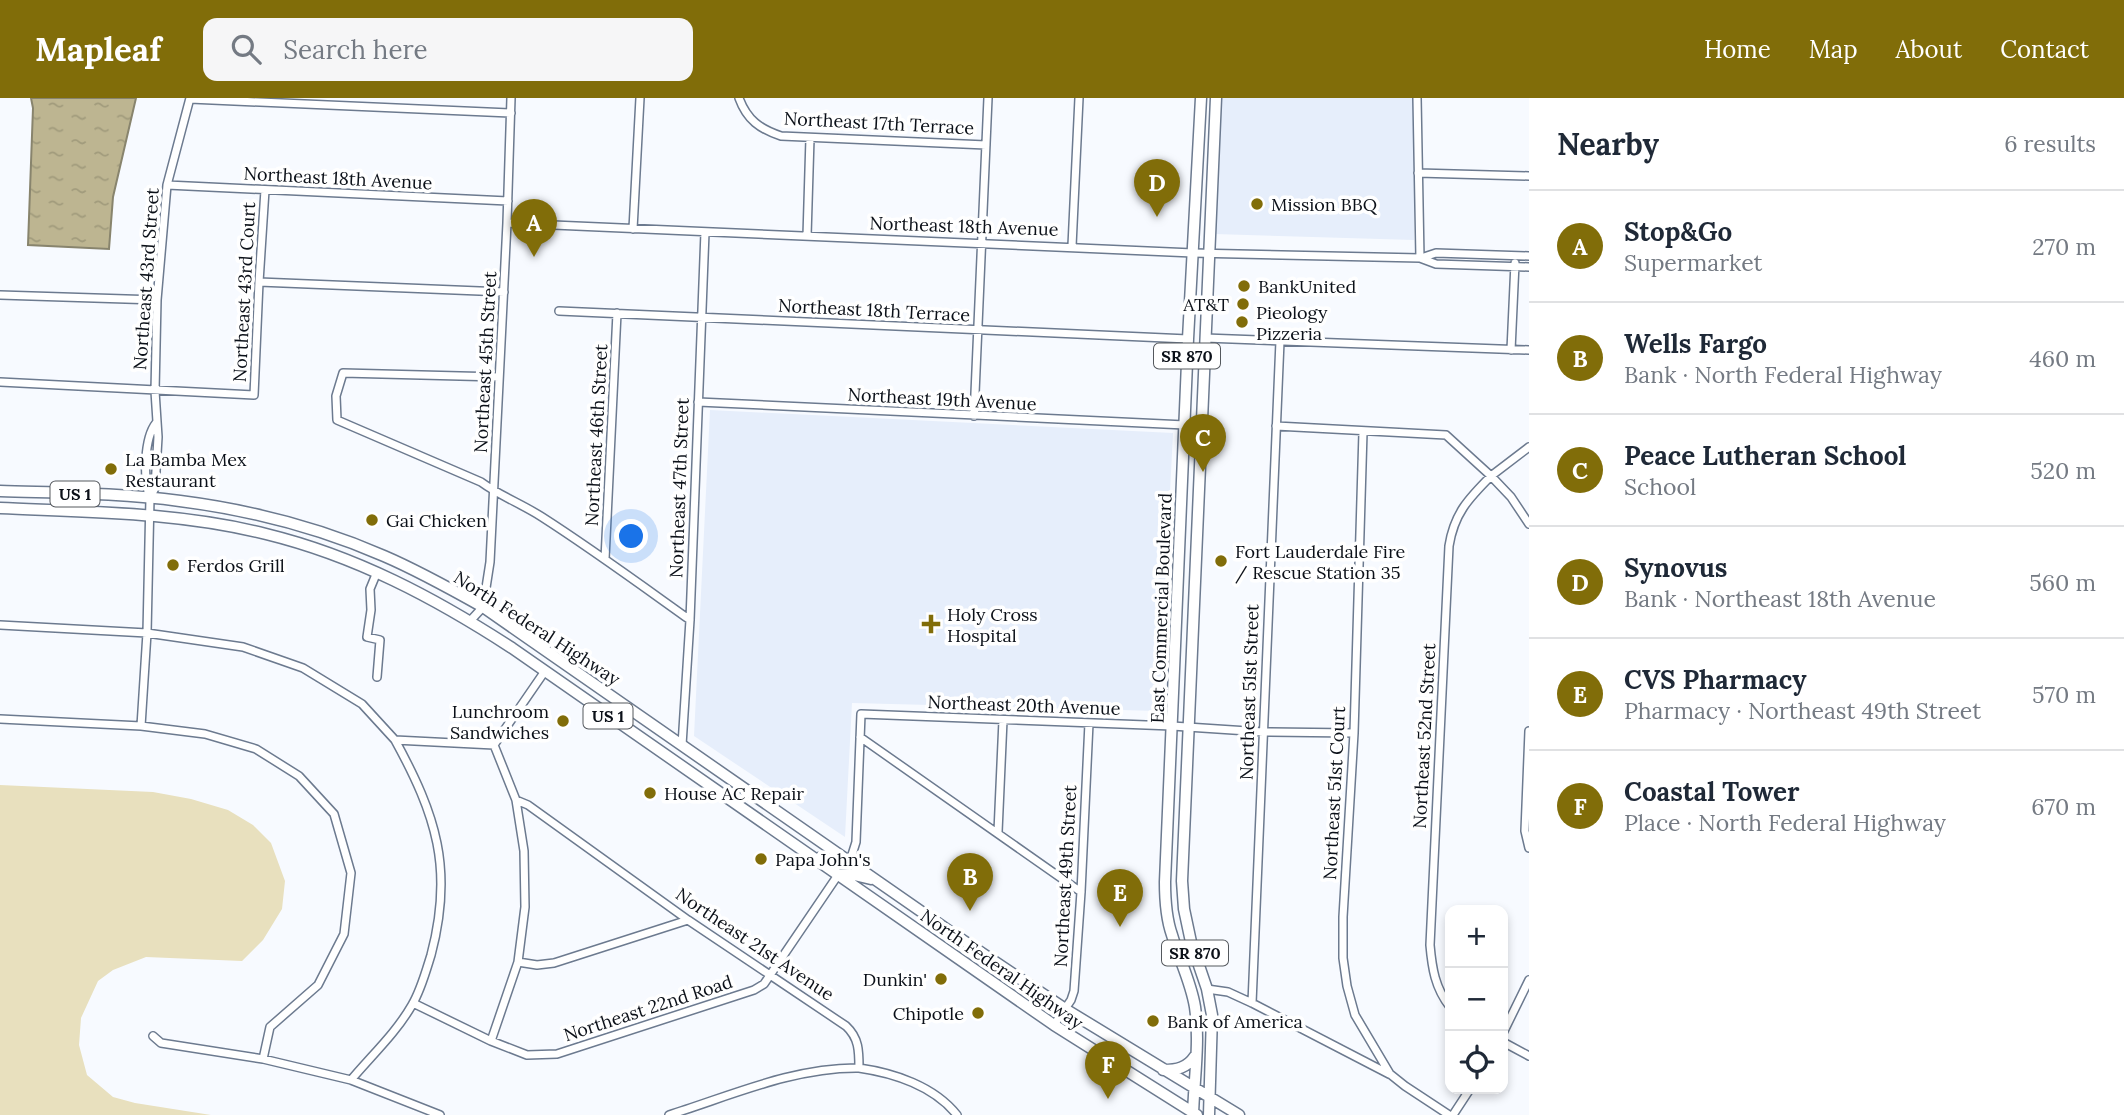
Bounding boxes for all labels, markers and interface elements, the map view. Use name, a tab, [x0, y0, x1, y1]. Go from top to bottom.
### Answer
search box	[203, 18, 693, 81]
text: Mapleaf	[35, 28, 161, 70]
icon: search	[227, 30, 265, 68]
text: Search here	[283, 33, 428, 66]
text: Home	[1704, 34, 1771, 65]
text: Map	[1809, 34, 1858, 65]
text: About	[1896, 34, 1962, 65]
text: Contact	[2000, 34, 2089, 65]
street label: Northeast 17th Terrace	[783, 107, 975, 139]
text: Nearby	[1557, 125, 1659, 163]
text: 6 results	[2004, 129, 2096, 158]
pin: D	[1134, 159, 1180, 217]
street label: Northeast 18th Avenue	[243, 162, 433, 194]
street label: Northeast 43rd Street	[128, 187, 164, 371]
place label: Mission BBQ	[1271, 193, 1378, 216]
marker: Mission BBQ	[1249, 196, 1265, 212]
pin: A	[511, 199, 557, 257]
street label: Northeast 43rd Court	[228, 201, 260, 383]
street label: Northeast 18th Avenue	[869, 211, 1059, 241]
text: Stop&Go	[1624, 215, 1732, 248]
text: A	[1572, 232, 1588, 261]
text: 270 m	[2032, 232, 2096, 261]
text: Supermarket	[1624, 248, 1762, 277]
street label: Northeast 45th Street	[469, 271, 501, 453]
place label: BankUnited	[1258, 275, 1357, 298]
marker: BankUnited	[1236, 278, 1252, 294]
street label: Northeast 18th Terrace	[777, 293, 971, 327]
place label: AT&T	[1182, 293, 1229, 316]
marker: AT&T	[1235, 296, 1251, 312]
place label: Pieology Pizzeria	[1256, 301, 1328, 345]
marker: Pieology Pizzeria	[1234, 314, 1250, 330]
text: Wells Fargo	[1624, 327, 1767, 360]
street label: Northeast 46th Street	[580, 343, 612, 527]
road number: SR 870	[1154, 344, 1220, 368]
text: B	[1572, 344, 1588, 373]
text: 460 m	[2029, 344, 2096, 373]
text: Bank · North Federal Highway	[1624, 360, 1942, 389]
street label: Northeast 19th Avenue	[847, 383, 1037, 415]
street label: Northeast 47th Street	[664, 397, 694, 579]
pin: C	[1180, 414, 1226, 472]
text: Peace Lutheran School	[1624, 439, 1906, 472]
place label: La Bamba Mex Restaurant	[125, 448, 247, 492]
text: C	[1572, 456, 1588, 485]
text: 520 m	[2030, 456, 2096, 485]
marker: La Bamba Mex Restaurant	[103, 461, 119, 477]
text: School	[1624, 472, 1696, 501]
road number: US 1	[50, 482, 100, 506]
street label: East Commercial Boulevard	[1145, 492, 1177, 724]
place label: Gai Chicken	[386, 509, 487, 532]
marker: Gai Chicken	[364, 512, 380, 528]
your location	[614, 519, 648, 553]
place label: Fort Lauderdale Fire / Rescue Station 35	[1235, 540, 1406, 584]
text: Synovus	[1624, 551, 1727, 584]
marker: Fort Lauderdale Fire / Rescue Station 35	[1213, 553, 1229, 569]
place label: Ferdos Grill	[187, 554, 285, 577]
marker: Ferdos Grill	[165, 557, 181, 573]
street label: North Federal Highway	[449, 566, 625, 691]
text: D	[1571, 568, 1589, 597]
text: 560 m	[2029, 568, 2096, 597]
text: Bank · Northeast 18th Avenue	[1624, 584, 1936, 613]
place label: Holy Cross Hospital	[947, 603, 1038, 647]
street label: Northeast 51st Street	[1234, 604, 1264, 780]
marker: Holy Cross Hospital	[921, 614, 941, 634]
street label: Northeast 52nd Street	[1408, 643, 1440, 829]
text: CVS Pharmacy	[1624, 663, 1807, 696]
text: E	[1573, 680, 1587, 709]
text: 570 m	[2032, 680, 2096, 709]
street label: Northeast 20th Avenue	[927, 690, 1121, 720]
text: Pharmacy · Northeast 49th Street	[1624, 696, 1981, 725]
place label: Lunchroom Sandwiches	[450, 700, 549, 744]
road number: US 1	[584, 704, 632, 729]
street label: Northeast 51st Court	[1318, 706, 1350, 880]
marker: Lunchroom Sandwiches	[555, 713, 571, 729]
text: Coastal Tower	[1624, 775, 1800, 808]
place label: House AC Repair	[664, 782, 804, 805]
street label: Northeast 49th Street	[1049, 784, 1081, 968]
marker: House AC Repair	[642, 785, 658, 801]
text: F	[1573, 792, 1587, 821]
text: 670 m	[2031, 792, 2096, 821]
text: Place · North Federal Highway	[1624, 808, 1946, 837]
place label: Papa John's	[775, 848, 871, 871]
marker: Papa John's	[753, 851, 769, 867]
pin: B	[947, 853, 993, 911]
pin: E	[1097, 869, 1143, 927]
street label: Northeast 21st Avenue	[671, 882, 839, 1006]
street label: North Federal Highway	[916, 904, 1088, 1034]
map controls	[1445, 905, 1508, 1094]
button: +	[1445, 905, 1508, 968]
road number: SR 870	[1162, 940, 1228, 966]
place label: Dunkin'	[863, 968, 927, 991]
button: −	[1445, 968, 1508, 1031]
street label: Northeast 22nd Road	[561, 970, 736, 1046]
marker: Dunkin'	[933, 971, 949, 987]
place label: Chipotle	[893, 1002, 964, 1025]
marker: Chipotle	[970, 1005, 986, 1021]
place label: Bank of America	[1167, 1010, 1303, 1033]
marker: Bank of America	[1145, 1013, 1161, 1029]
button: locate	[1445, 1031, 1508, 1094]
pin: F	[1085, 1041, 1131, 1099]

